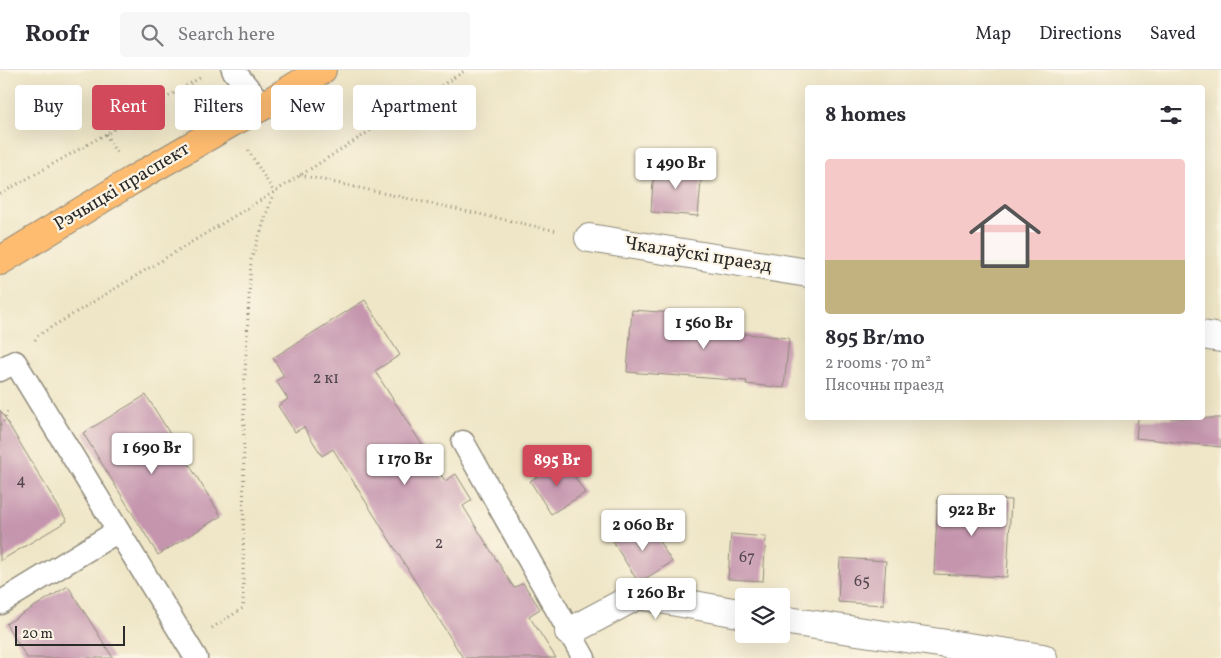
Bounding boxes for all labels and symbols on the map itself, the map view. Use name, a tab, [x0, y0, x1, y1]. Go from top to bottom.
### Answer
street label: Рэчыцкі праспект	[49, 136, 195, 238]
pin: 1 490 Br	[624, 148, 728, 190]
street label: Чкалаўскі праезд	[622, 230, 774, 280]
pin: 1 560 Br	[652, 308, 756, 350]
house number: 2 к1	[313, 368, 339, 390]
pin: 1 690 Br	[100, 432, 204, 475]
pin: 1 170 Br	[353, 444, 457, 486]
pin: 895 Br	[516, 444, 598, 487]
house number: 4	[16, 470, 26, 492]
pin: 922 Br	[931, 494, 1013, 537]
pin: 2 060 Br	[591, 510, 695, 552]
house number: 2	[435, 533, 443, 555]
house number: 67	[739, 547, 755, 569]
house number: 65	[854, 571, 870, 593]
pin: 1 260 Br	[604, 578, 708, 620]
scale bar	[15, 623, 125, 646]

